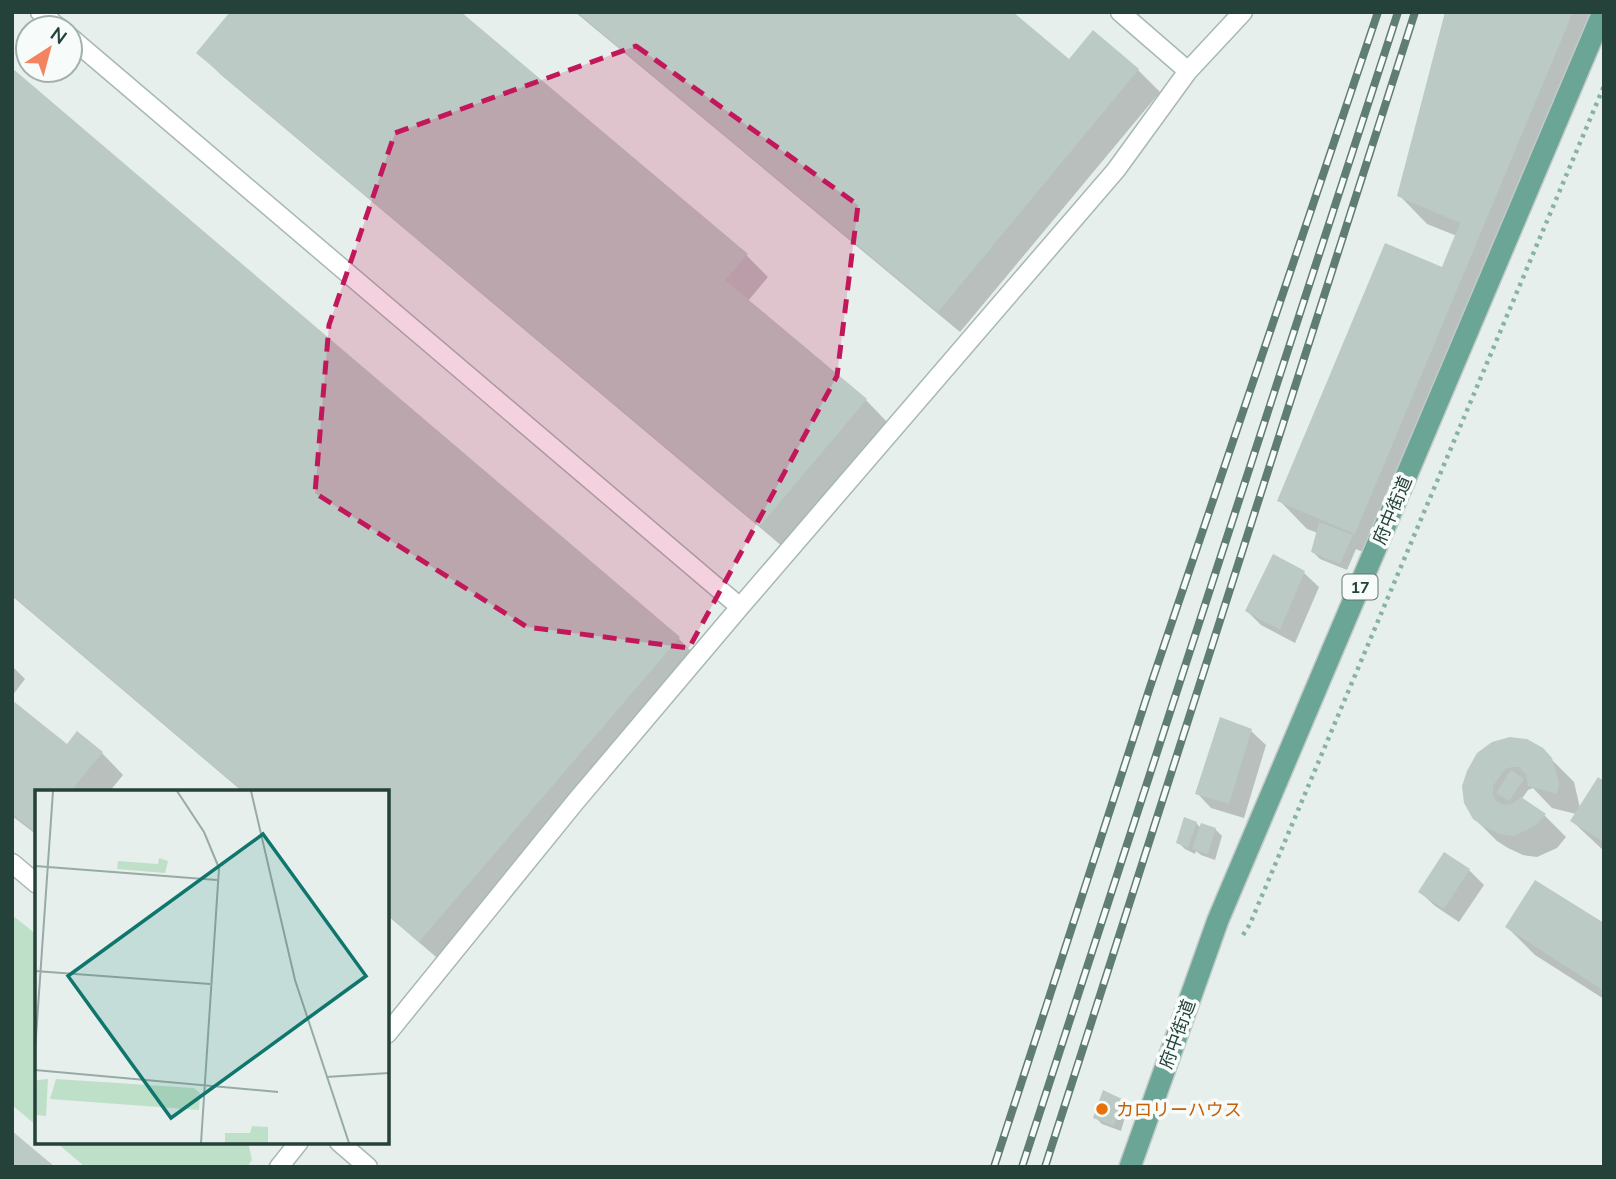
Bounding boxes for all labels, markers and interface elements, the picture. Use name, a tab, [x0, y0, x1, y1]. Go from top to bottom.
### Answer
north arrow	[14, 14, 84, 84]
text: N	[46, 21, 72, 49]
street label: 府中街道	[1367, 472, 1417, 548]
road number: 17	[1342, 574, 1378, 600]
inset map	[35, 790, 388, 1144]
street label: 府中街道	[1154, 996, 1200, 1072]
place label: カロリーハウス	[1116, 1098, 1242, 1121]
marker: カロリーハウス	[1094, 1101, 1110, 1117]

